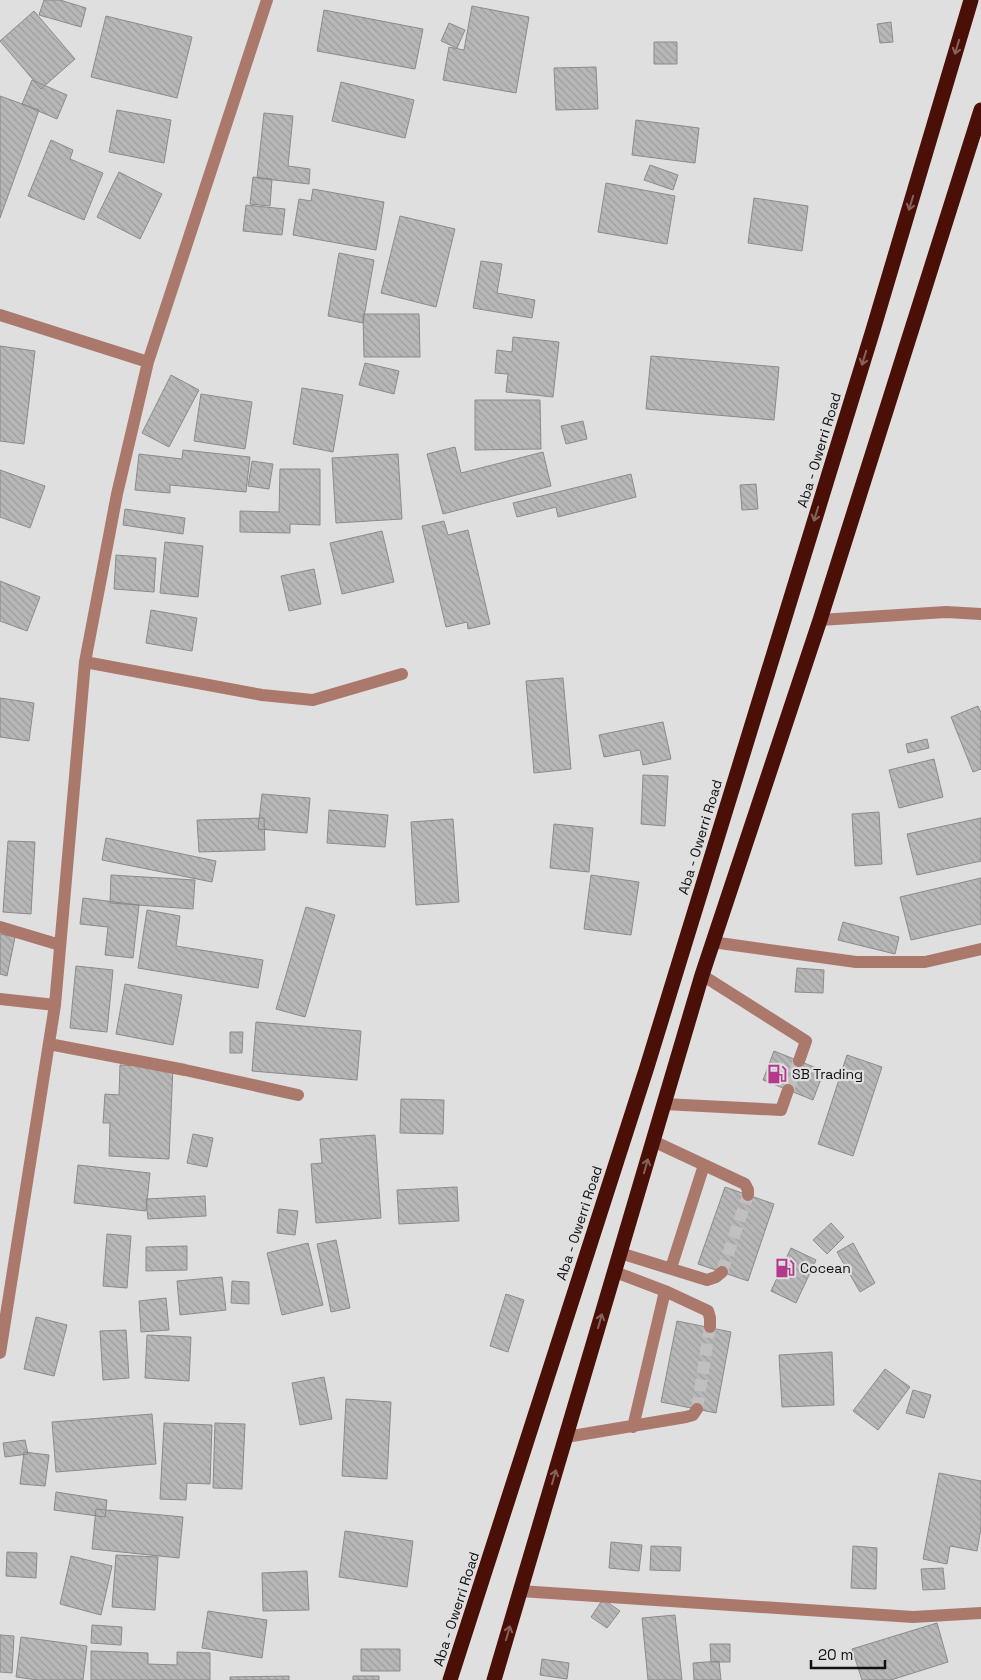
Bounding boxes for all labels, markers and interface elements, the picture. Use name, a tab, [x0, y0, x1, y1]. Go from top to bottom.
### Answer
one-way arrow	[951, 38, 961, 54]
one-way arrow	[905, 194, 915, 210]
one-way arrow	[859, 350, 869, 366]
street label: Aba - Owerri Road	[793, 390, 845, 510]
one-way arrow	[811, 505, 821, 521]
street label: Aba - Owerri Road	[674, 777, 726, 897]
fuel station icon: SB Trading	[766, 1063, 788, 1085]
place label: SB Trading	[792, 1065, 863, 1083]
one-way arrow	[642, 1158, 652, 1174]
street label: Aba - Owerri Road	[552, 1163, 606, 1283]
fuel station icon: Cocean	[774, 1257, 796, 1279]
place label: Cocean	[800, 1259, 851, 1277]
one-way arrow	[596, 1314, 605, 1330]
one-way arrow	[549, 1470, 559, 1486]
street label: Aba - Owerri Road	[429, 1549, 483, 1669]
one-way arrow	[504, 1626, 514, 1642]
scale bar	[811, 1638, 885, 1670]
text: 20 m	[818, 1645, 853, 1664]

